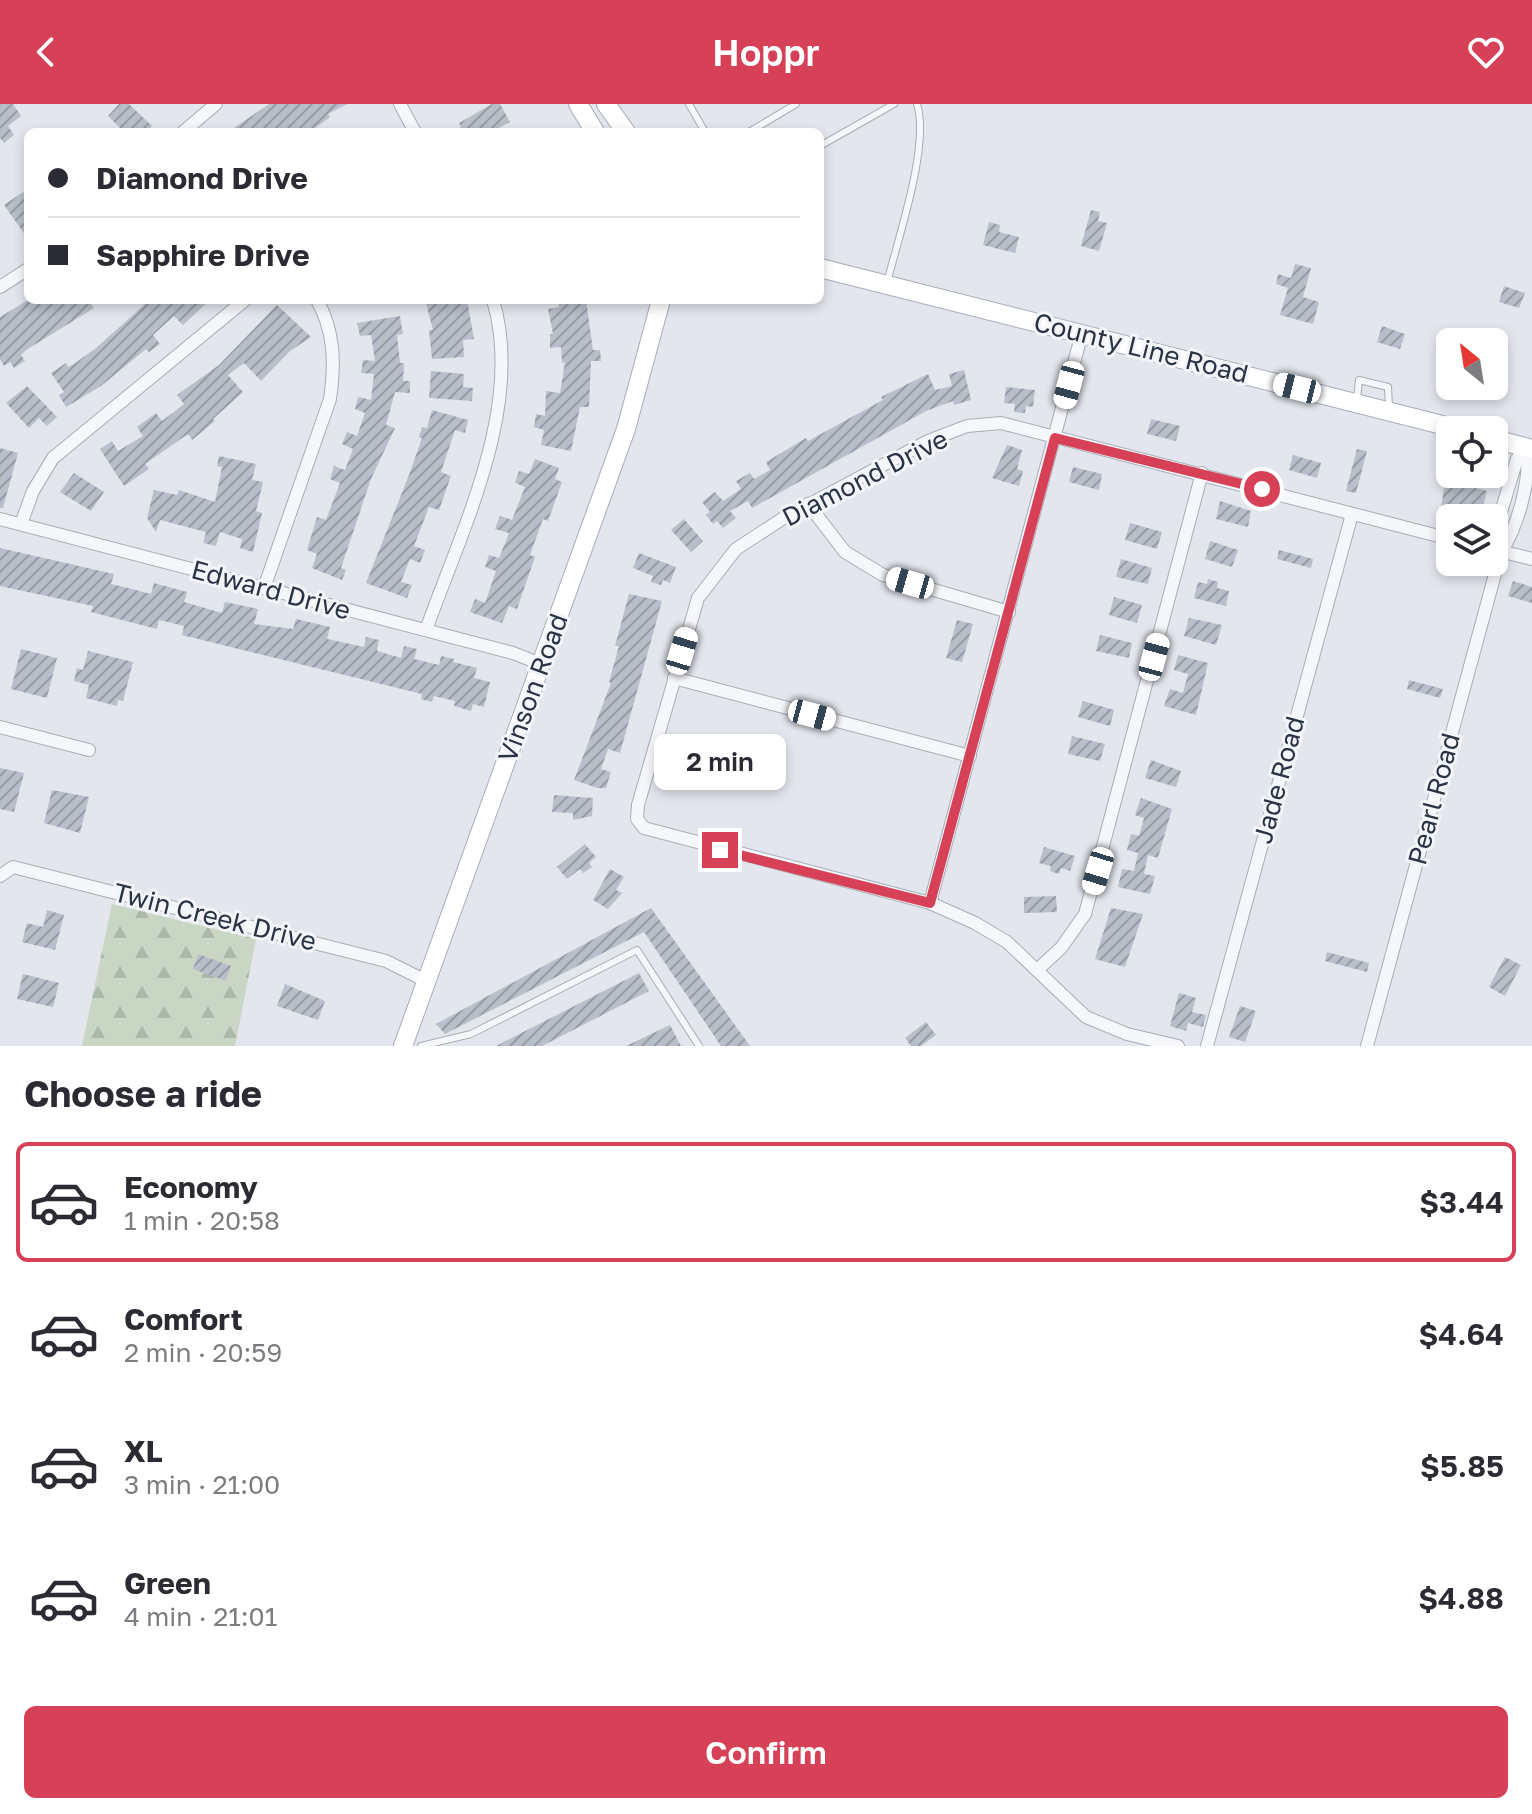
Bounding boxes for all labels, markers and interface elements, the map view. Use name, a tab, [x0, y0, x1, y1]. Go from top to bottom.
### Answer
icon: back	[24, 30, 68, 74]
icon: heart	[1464, 30, 1508, 74]
text: Hoppr	[712, 31, 820, 74]
text: Diamond Drive	[96, 160, 308, 196]
text: Sapphire Drive	[96, 237, 310, 273]
street label: County Line Road	[1031, 306, 1251, 389]
north arrow	[1436, 328, 1508, 400]
map controls	[1436, 328, 1508, 576]
car	[1051, 359, 1087, 411]
car	[1271, 371, 1323, 405]
button: locate	[1436, 416, 1508, 488]
street label: Diamond Drive	[777, 423, 953, 533]
route start	[1244, 471, 1280, 507]
button: layers	[1436, 504, 1508, 576]
street label: Edward Drive	[188, 553, 354, 626]
car	[884, 565, 936, 601]
street label: Vinson Road	[491, 609, 574, 766]
car	[664, 625, 700, 677]
car	[1136, 631, 1172, 683]
car	[786, 697, 838, 733]
street label: Jade Road	[1247, 713, 1310, 847]
street label: Pearl Road	[1401, 730, 1466, 868]
callout: 2 min	[654, 734, 786, 790]
text: 2 min	[686, 746, 754, 777]
route end	[702, 832, 738, 868]
car	[1080, 845, 1116, 897]
street label: Twin Creek Drive	[111, 876, 320, 957]
text: Choose a ride	[24, 1072, 262, 1115]
icon: car	[28, 1166, 100, 1238]
text: Economy	[124, 1169, 258, 1205]
text: $3.44	[1419, 1184, 1504, 1220]
text: 1 min · 20:58	[124, 1205, 280, 1236]
icon: car	[28, 1298, 100, 1370]
text: Comfort	[124, 1301, 243, 1337]
text: $4.64	[1419, 1316, 1504, 1352]
text: 2 min · 20:59	[124, 1337, 282, 1368]
icon: car	[28, 1430, 100, 1502]
text: XL	[124, 1433, 163, 1469]
text: $5.85	[1420, 1448, 1504, 1484]
text: 3 min · 21:00	[124, 1469, 280, 1500]
icon: car	[28, 1562, 100, 1634]
text: Green	[124, 1565, 211, 1601]
text: $4.88	[1418, 1580, 1504, 1616]
text: 4 min · 21:01	[124, 1601, 277, 1632]
button: Confirm	[24, 1706, 1508, 1798]

